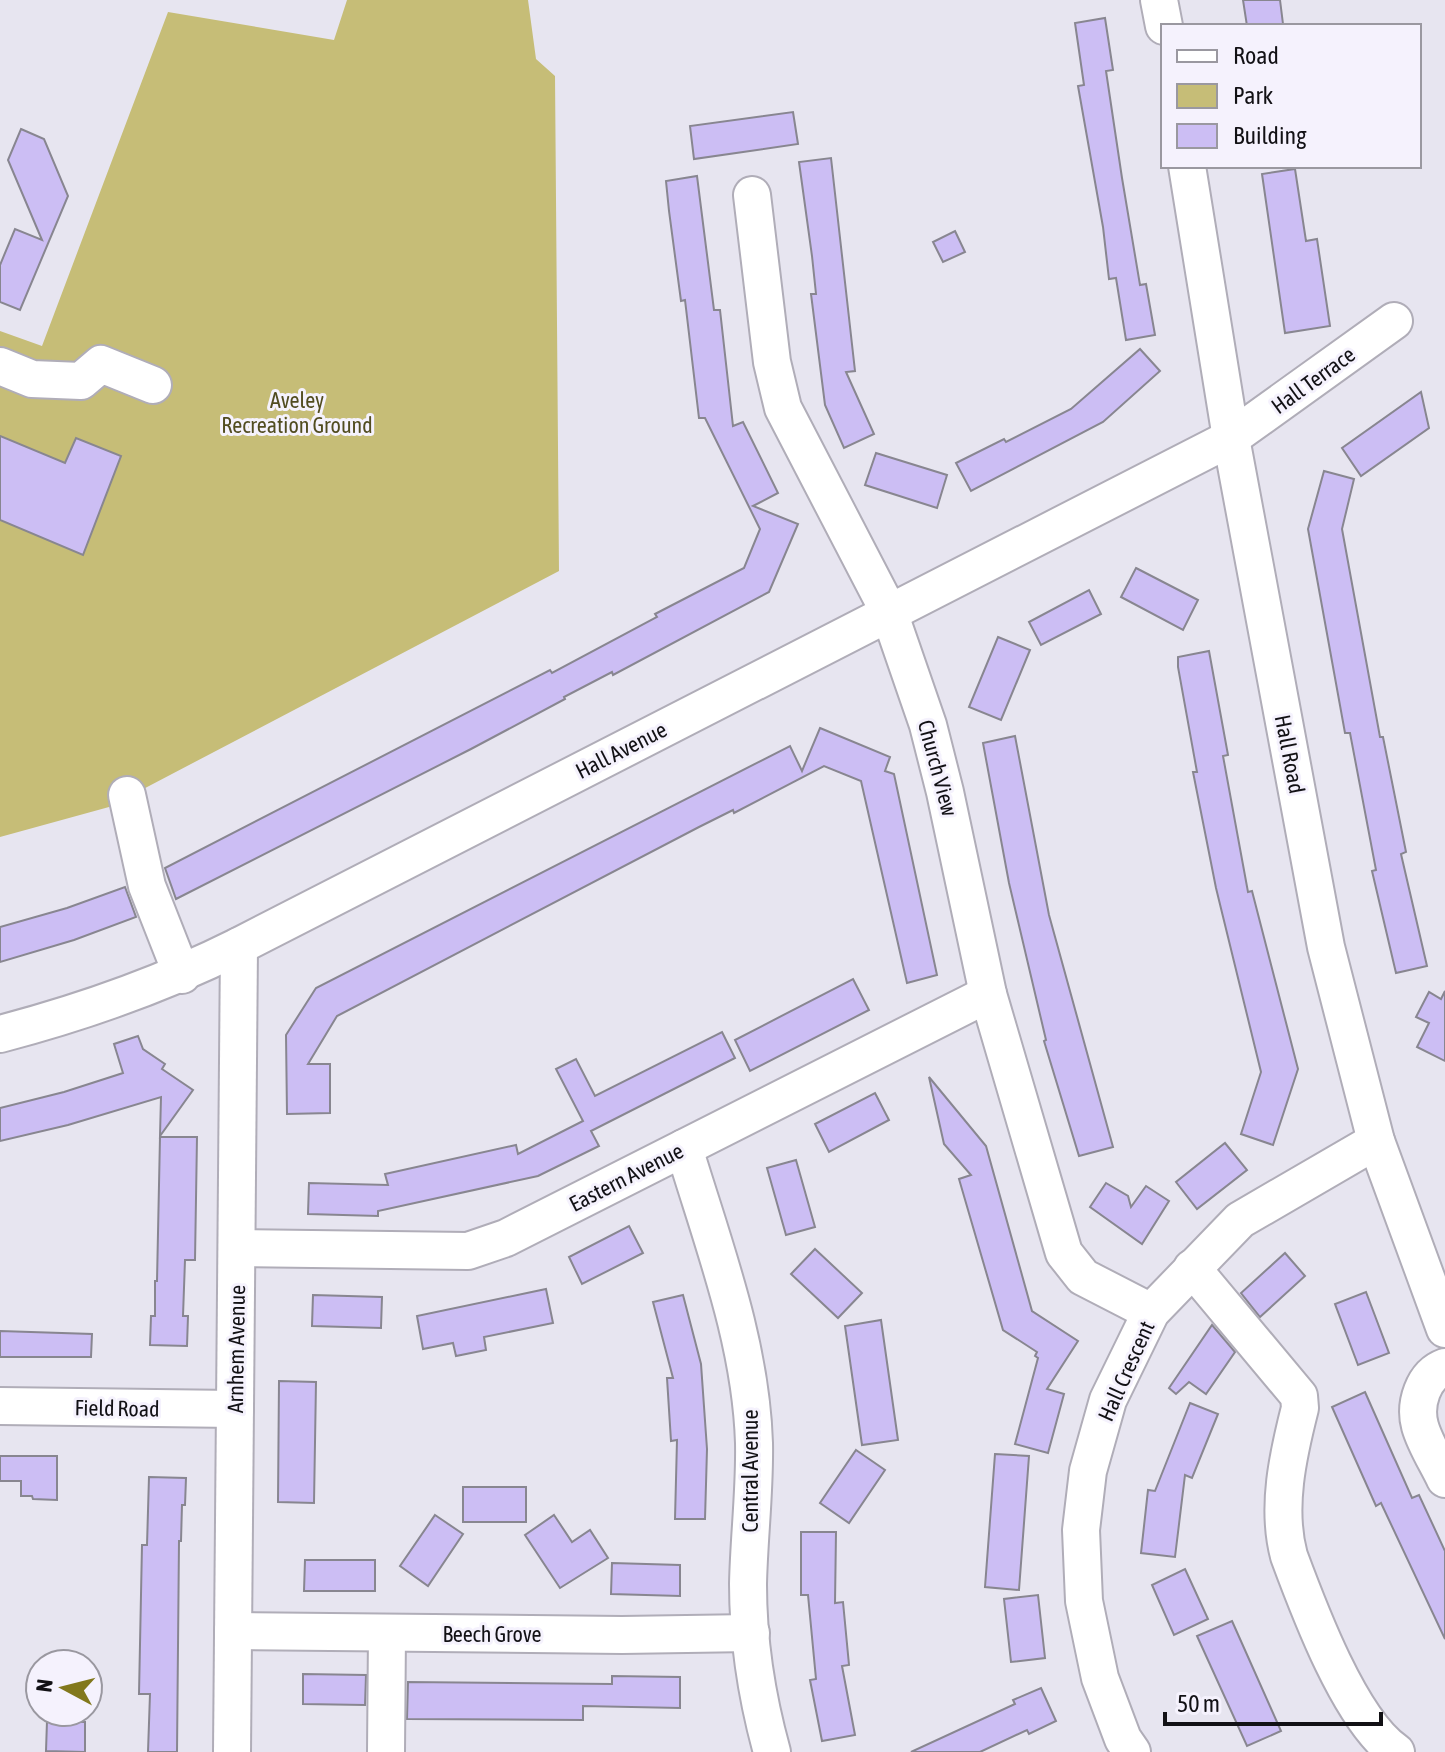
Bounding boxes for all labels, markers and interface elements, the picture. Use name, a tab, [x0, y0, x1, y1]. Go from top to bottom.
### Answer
legend	[1161, 24, 1421, 168]
text: Road	[1233, 42, 1279, 69]
text: Park	[1233, 82, 1274, 109]
text: Building	[1233, 122, 1307, 149]
street label: Hall Terrace	[1266, 341, 1360, 419]
park label: Aveley Recreation Ground	[221, 387, 373, 438]
street label: Hall Road	[1270, 712, 1310, 796]
street label: Hall Avenue	[571, 716, 671, 784]
street label: Church View	[913, 717, 963, 819]
street label: Eastern Avenue	[565, 1137, 687, 1217]
street label: Arnhem Avenue	[222, 1285, 250, 1413]
street label: Hall Crescent	[1092, 1317, 1160, 1425]
street label: Field Road	[74, 1394, 160, 1422]
street label: Central Avenue	[737, 1410, 763, 1532]
street label: Beech Grove	[442, 1621, 542, 1647]
north arrow	[24, 1648, 104, 1728]
scale bar	[1165, 1676, 1381, 1726]
text: N	[30, 1678, 58, 1694]
text: 50 m	[1177, 1690, 1220, 1717]

